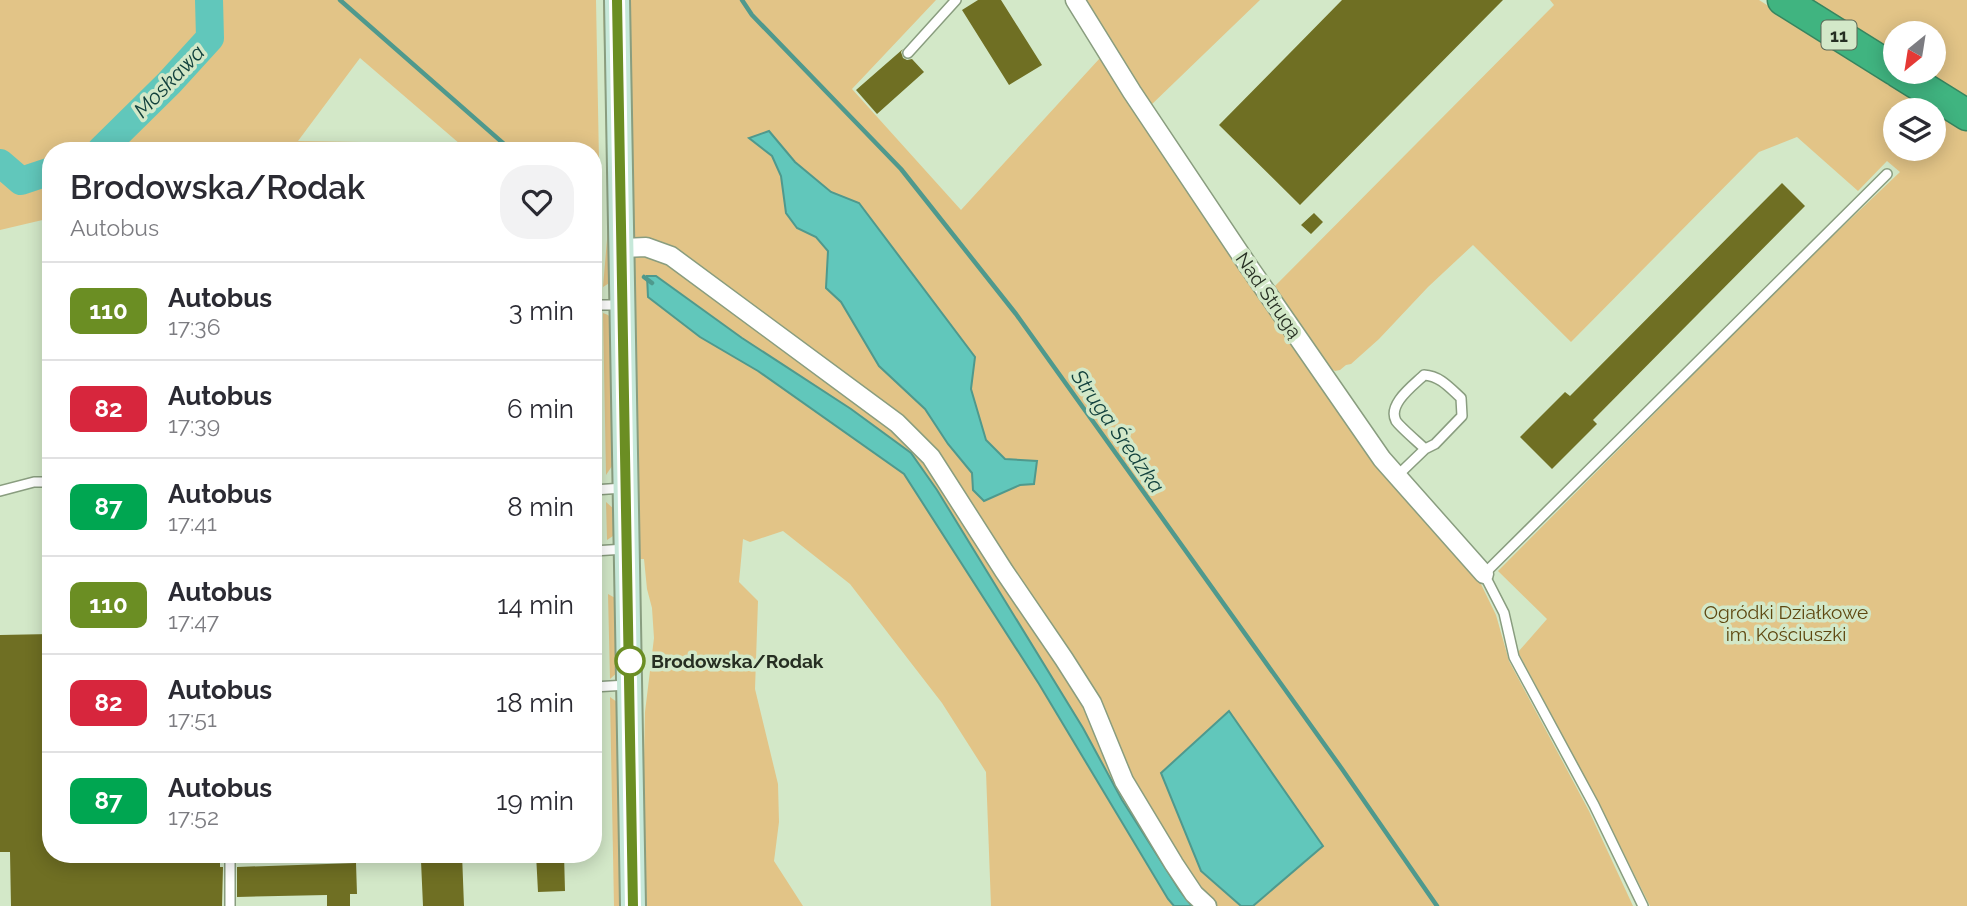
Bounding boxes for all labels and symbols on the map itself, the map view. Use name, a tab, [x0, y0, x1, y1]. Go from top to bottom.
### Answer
road number: 11	[1822, 20, 1856, 50]
north arrow	[1883, 21, 1946, 84]
water label: Moskawa	[128, 39, 210, 123]
street label: Nad Strugą	[1231, 248, 1307, 342]
water label: Struga Średzka	[1066, 364, 1170, 497]
park label: Ogródki Działkowe im. Kościuszki	[1704, 601, 1868, 645]
marker: Brodowska/Rodak	[615, 646, 645, 676]
place label: Brodowska/Rodak	[651, 650, 824, 672]

